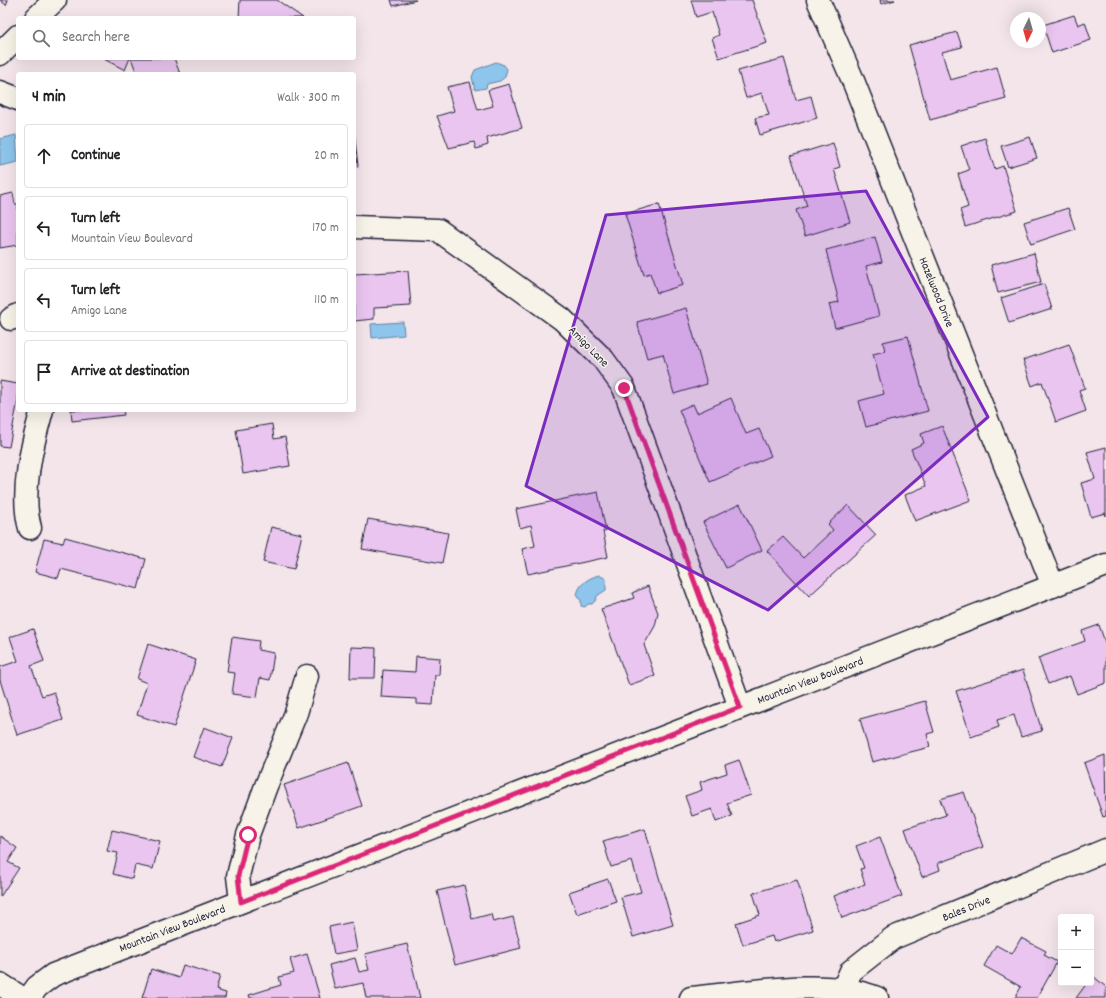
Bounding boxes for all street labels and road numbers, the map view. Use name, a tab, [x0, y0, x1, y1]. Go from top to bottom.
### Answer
street label: Hazelwood Drive	[914, 255, 957, 330]
street label: Amigo Lane	[564, 323, 612, 372]
street label: Mountain View Boulevard	[755, 653, 866, 709]
street label: Bales Drive	[940, 892, 993, 927]
street label: Mountain View Boulevard	[117, 901, 228, 957]

